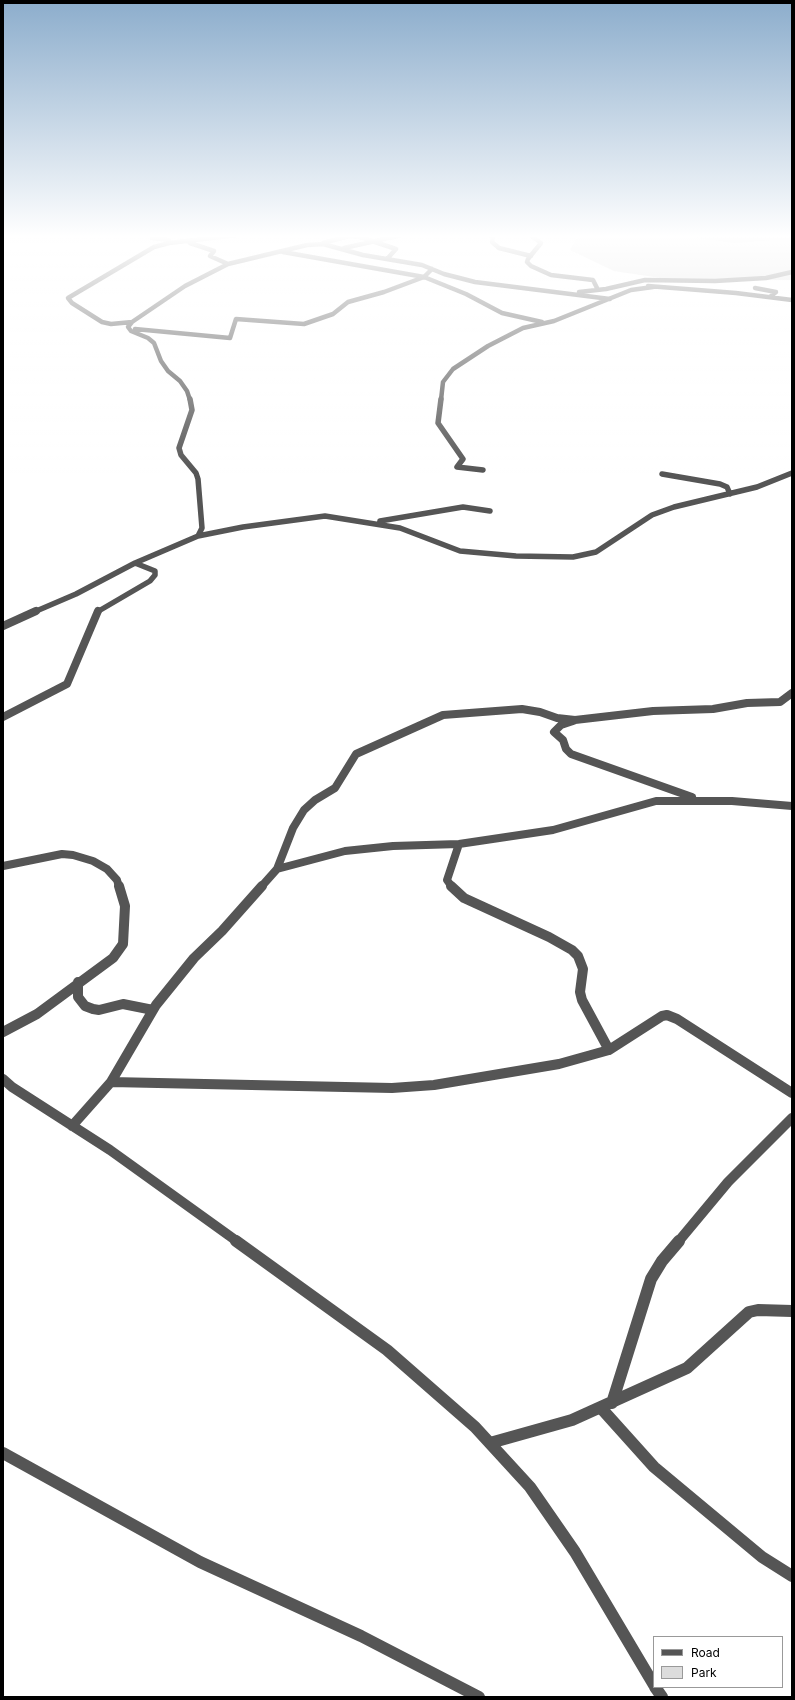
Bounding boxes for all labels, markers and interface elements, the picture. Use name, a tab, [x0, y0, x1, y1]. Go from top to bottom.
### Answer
legend	[653, 1636, 783, 1688]
text: Road	[691, 1645, 720, 1660]
text: Park	[691, 1665, 717, 1680]

